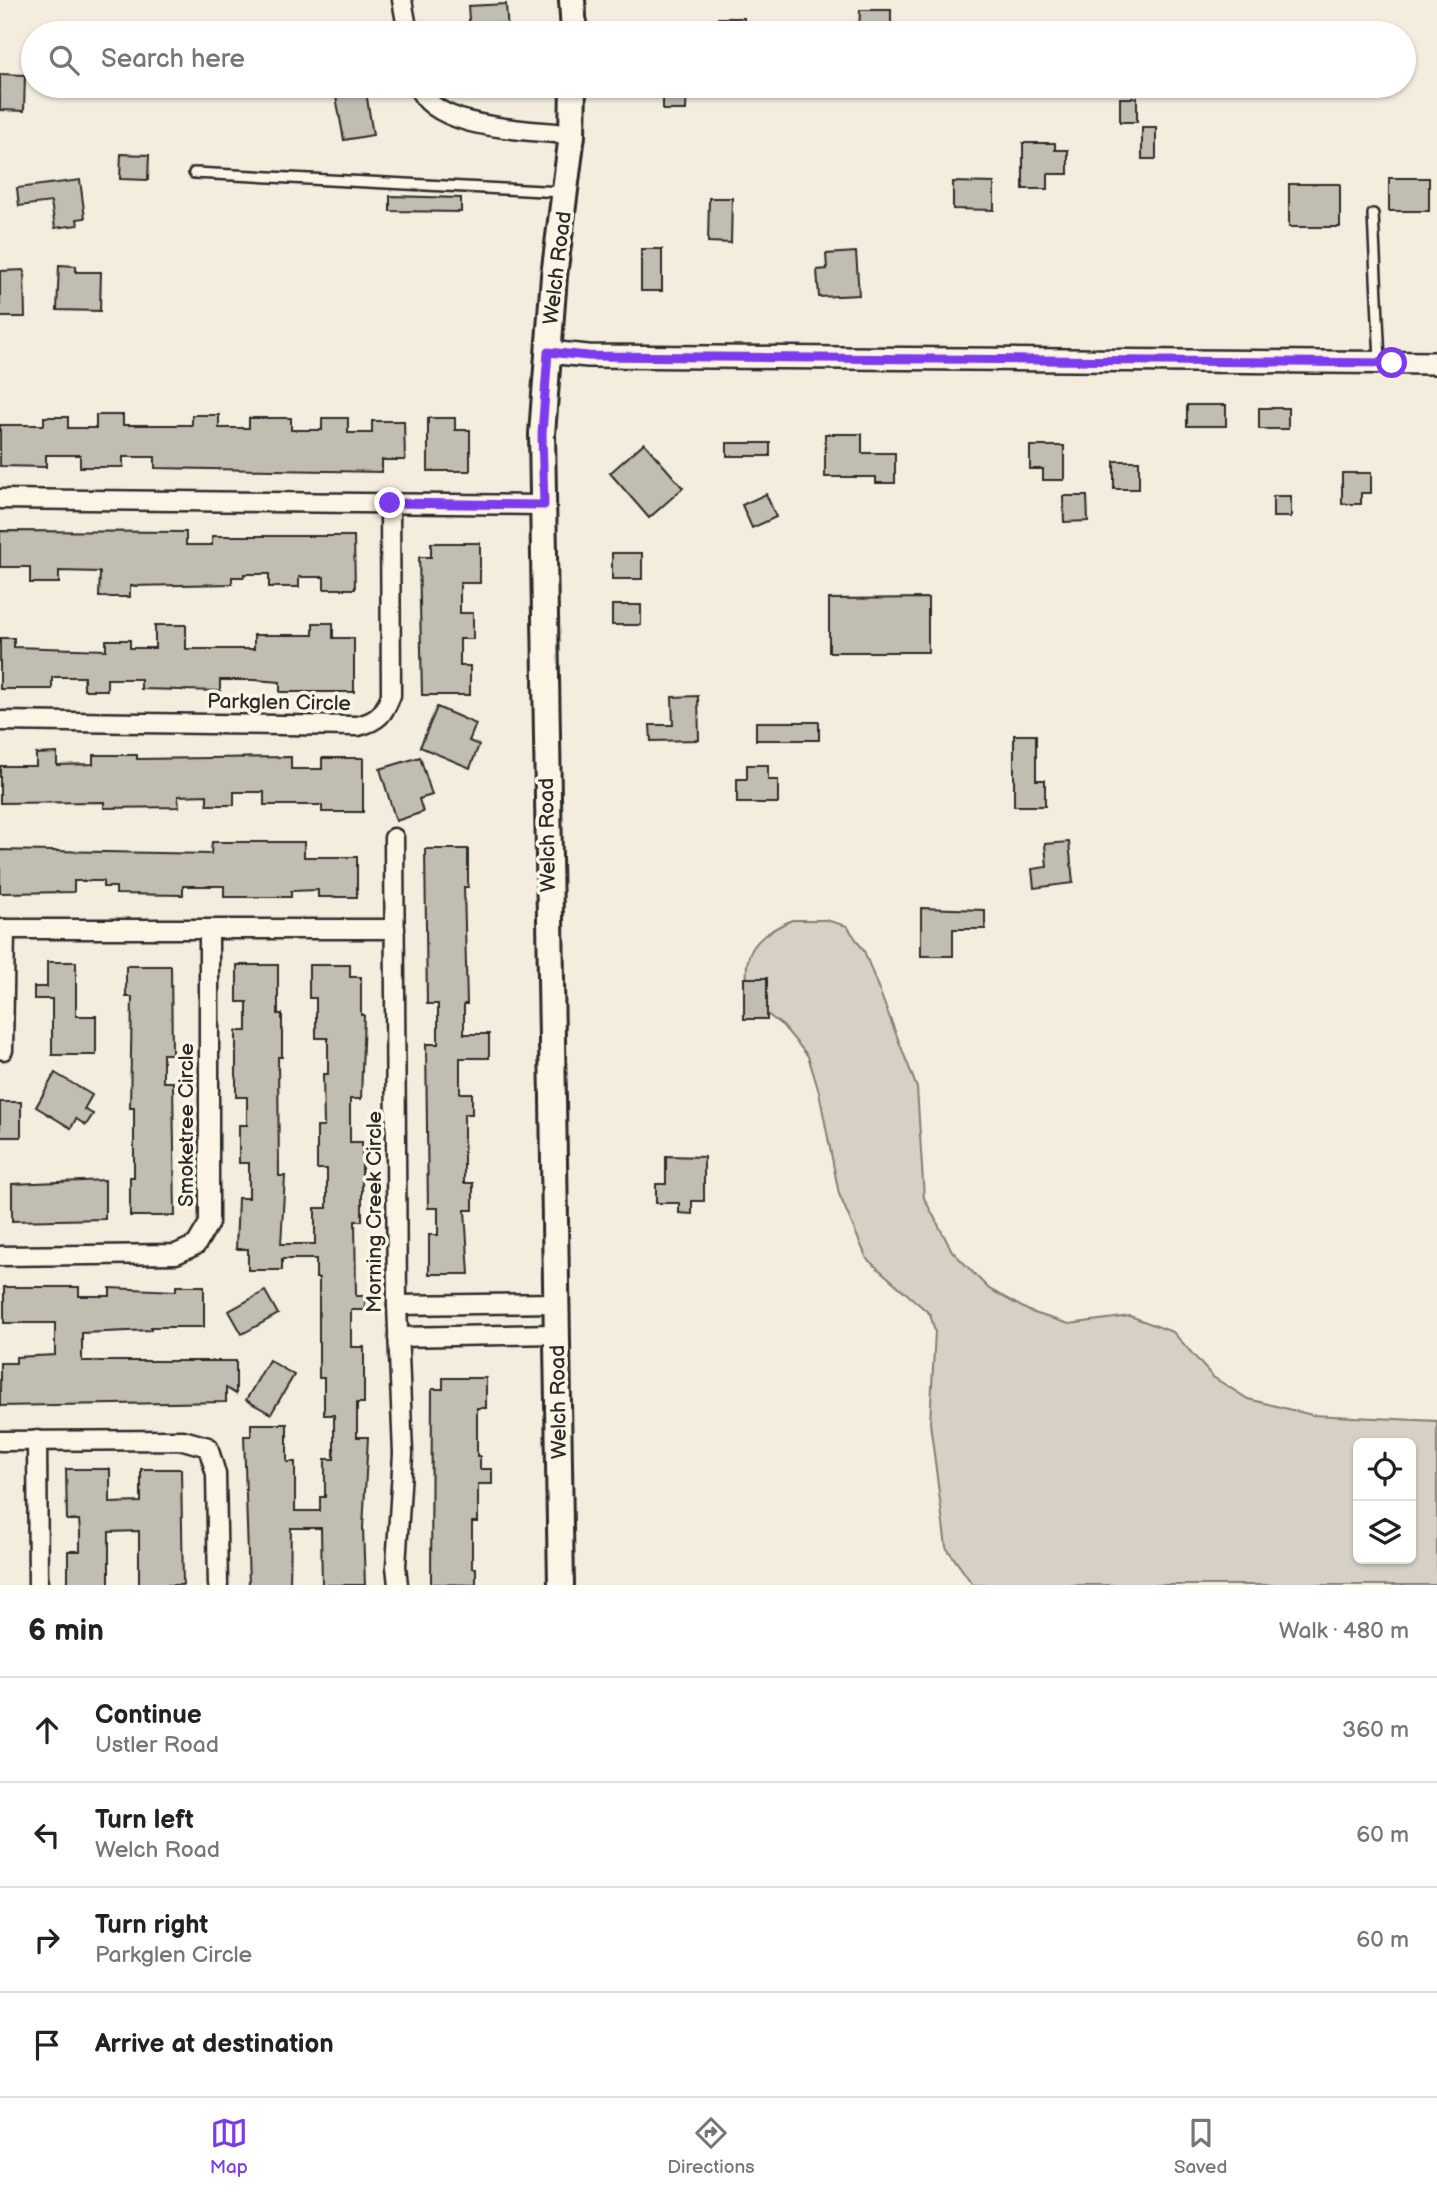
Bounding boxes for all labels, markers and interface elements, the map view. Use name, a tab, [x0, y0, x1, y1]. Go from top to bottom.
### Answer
search box	[21, 21, 1416, 98]
icon: search	[45, 41, 83, 79]
text: Search here	[101, 44, 245, 75]
street label: Welch Road	[538, 210, 577, 326]
route start	[1376, 347, 1407, 378]
route end	[374, 487, 405, 518]
street label: Parkglen Circle	[207, 689, 351, 716]
street label: Welch Road	[534, 778, 561, 892]
street label: Smoketree Circle	[174, 1043, 199, 1207]
street label: Morning Creek Circle	[362, 1111, 387, 1313]
street label: Welch Road	[545, 1345, 572, 1459]
map controls	[1353, 1438, 1416, 1564]
button: locate	[1353, 1438, 1416, 1501]
button: layers	[1353, 1501, 1416, 1564]
text: 6 min	[28, 1613, 104, 1649]
text: Walk · 480 m	[1279, 1617, 1409, 1645]
text: Continue	[95, 1700, 202, 1731]
icon: ahead	[28, 1711, 66, 1749]
text: 360 m	[1342, 1716, 1409, 1744]
text: Ustler Road	[95, 1731, 219, 1759]
text: Turn left	[95, 1805, 194, 1836]
icon: left	[28, 1816, 66, 1854]
text: 60 m	[1356, 1821, 1409, 1849]
text: Welch Road	[95, 1836, 220, 1864]
text: Turn right	[95, 1910, 208, 1941]
icon: right	[28, 1921, 66, 1959]
text: 60 m	[1356, 1926, 1409, 1954]
text: Parkglen Circle	[95, 1941, 252, 1969]
icon: arrive	[28, 2026, 66, 2064]
text: Arrive at destination	[95, 2029, 334, 2060]
tab: Map	[210, 2114, 248, 2179]
tab: Directions	[667, 2114, 755, 2179]
tab: Saved	[1174, 2114, 1227, 2179]

